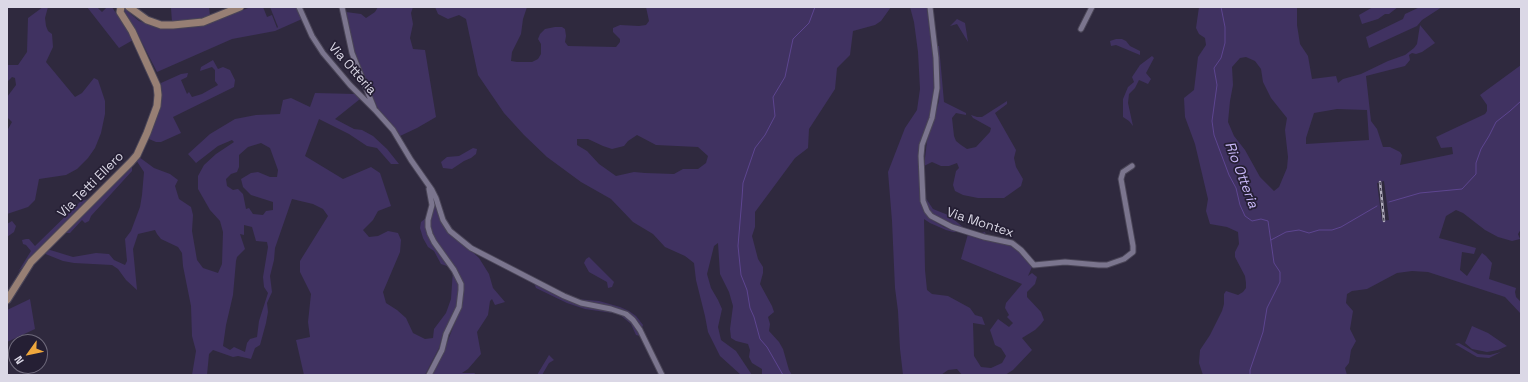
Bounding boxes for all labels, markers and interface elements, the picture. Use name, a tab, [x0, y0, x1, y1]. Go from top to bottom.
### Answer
street label: Via Otteria	[325, 40, 379, 98]
water label: Rio Otteria	[1221, 139, 1261, 211]
street label: Via Tetti Ellero	[55, 149, 127, 221]
street label: Via Montex	[944, 205, 1016, 241]
north arrow	[8, 334, 48, 374]
text: N	[11, 353, 27, 367]

